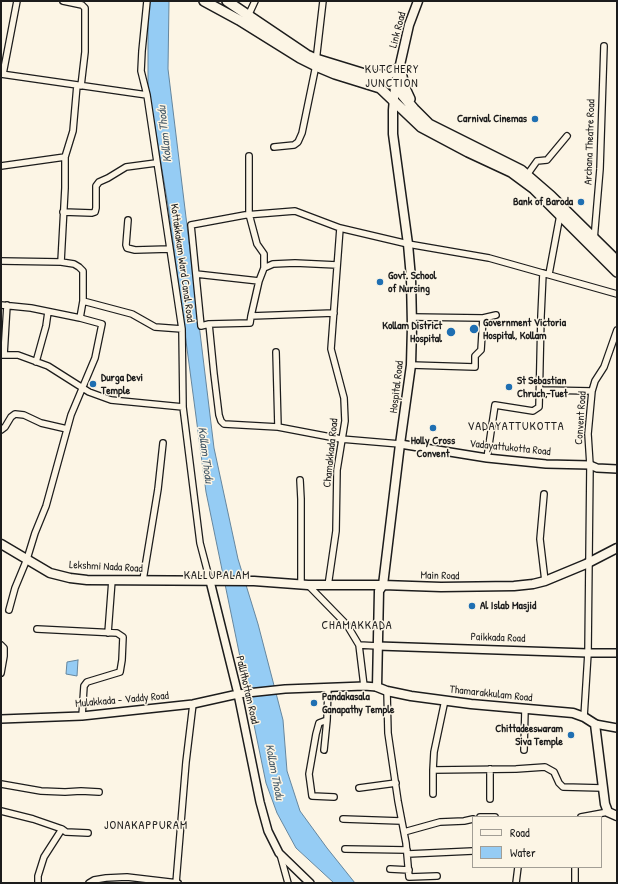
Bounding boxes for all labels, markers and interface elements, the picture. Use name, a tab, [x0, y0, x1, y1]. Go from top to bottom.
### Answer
street label: Link Road	[387, 11, 409, 49]
district label: KUTCHERY JUNCTION	[365, 63, 419, 91]
street label: Archana Theatre Road	[582, 99, 598, 185]
water label: Kollam Thodu	[155, 105, 175, 163]
place label: Carnival Cinemas	[457, 112, 527, 126]
marker: Carnival Cinemas	[530, 114, 540, 124]
place label: Bank of Baroda	[513, 195, 573, 209]
marker: Bank of Baroda	[576, 197, 586, 207]
street label: Kottakkakam Ward Canal Road	[167, 203, 197, 323]
place label: Govt. School of Nursing	[388, 269, 437, 295]
marker: Govt. School of Nursing	[375, 277, 385, 287]
place label: Government Victoria Hospital, Kollam	[483, 316, 566, 342]
place label: Kollam District Hospital	[382, 319, 442, 345]
marker: Government Victoria Hospital, Kollam	[468, 323, 480, 335]
marker: Kollam District Hospital	[445, 326, 457, 338]
street label: Hospital Road	[387, 360, 407, 414]
place label: Durga Devi Temple	[101, 371, 143, 397]
place label: St Sebastian Chruch, Tuet	[517, 374, 568, 400]
marker: Durga Devi Temple	[88, 379, 98, 389]
marker: St Sebastian Chruch, Tuet	[504, 382, 514, 392]
street label: Convent Road	[573, 391, 589, 445]
street label: Chamakkada Road	[321, 418, 341, 488]
district label: VADAYATTUKOTTA	[467, 420, 565, 434]
marker: Holly Cross Convent	[428, 423, 438, 433]
water label: Kollam Thodu	[194, 426, 216, 484]
place label: Holly Cross Convent	[411, 434, 455, 460]
street label: Vadayattukotta Road	[469, 437, 551, 459]
street label: Lekshmi Nada Road	[69, 558, 143, 576]
district label: KALLUPALAM	[184, 569, 250, 583]
street label: Main Road	[420, 569, 460, 583]
place label: Al Islab Masjid	[480, 599, 536, 613]
marker: Al Islab Masjid	[467, 601, 477, 611]
district label: CHAMAKKADA	[321, 619, 393, 633]
street label: Paikkada Road	[470, 630, 526, 646]
street label: Pallithottam Road	[233, 655, 261, 725]
street label: Thamarakkulam Road	[449, 683, 533, 705]
street label: Mulakkada - Vaddy Road	[75, 689, 169, 711]
place label: Pandakasala Ganapathy Temple	[322, 690, 395, 716]
marker: Pandakasala Ganapathy Temple	[309, 698, 319, 708]
place label: Chittadeeswaram Siva Temple	[495, 722, 563, 748]
marker: Chittadeeswaram Siva Temple	[566, 730, 576, 740]
water label: Kollam Thodu	[262, 743, 286, 801]
legend	[472, 816, 602, 868]
district label: JONAKAPPURAM	[104, 819, 188, 833]
text: Road	[510, 824, 530, 841]
text: Water	[510, 844, 536, 861]

